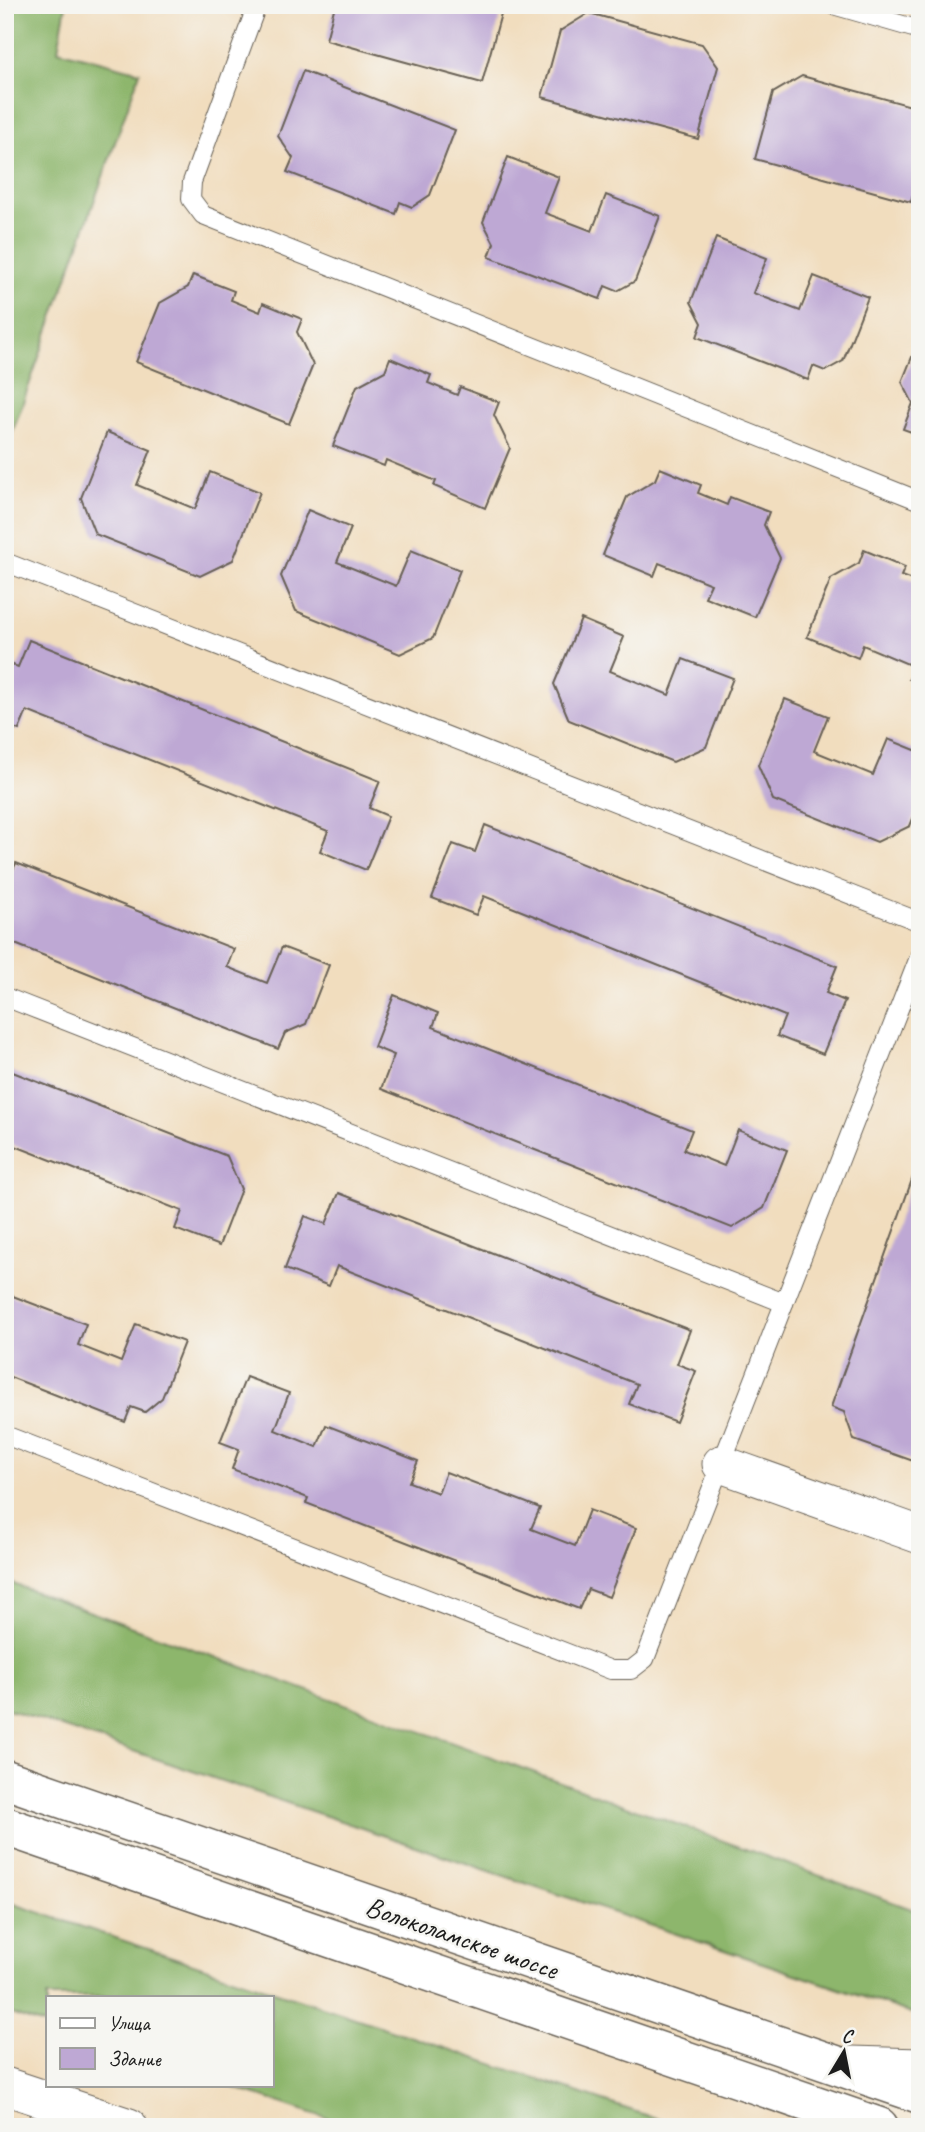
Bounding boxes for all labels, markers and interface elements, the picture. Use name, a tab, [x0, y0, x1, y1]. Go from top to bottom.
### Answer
street label: Волоколамское шоссе	[361, 1888, 564, 1987]
legend	[46, 1996, 273, 2086]
text: Улица	[108, 2010, 151, 2036]
north arrow	[810, 2016, 880, 2086]
text: С	[840, 2024, 856, 2049]
text: Здание	[108, 2046, 162, 2072]

